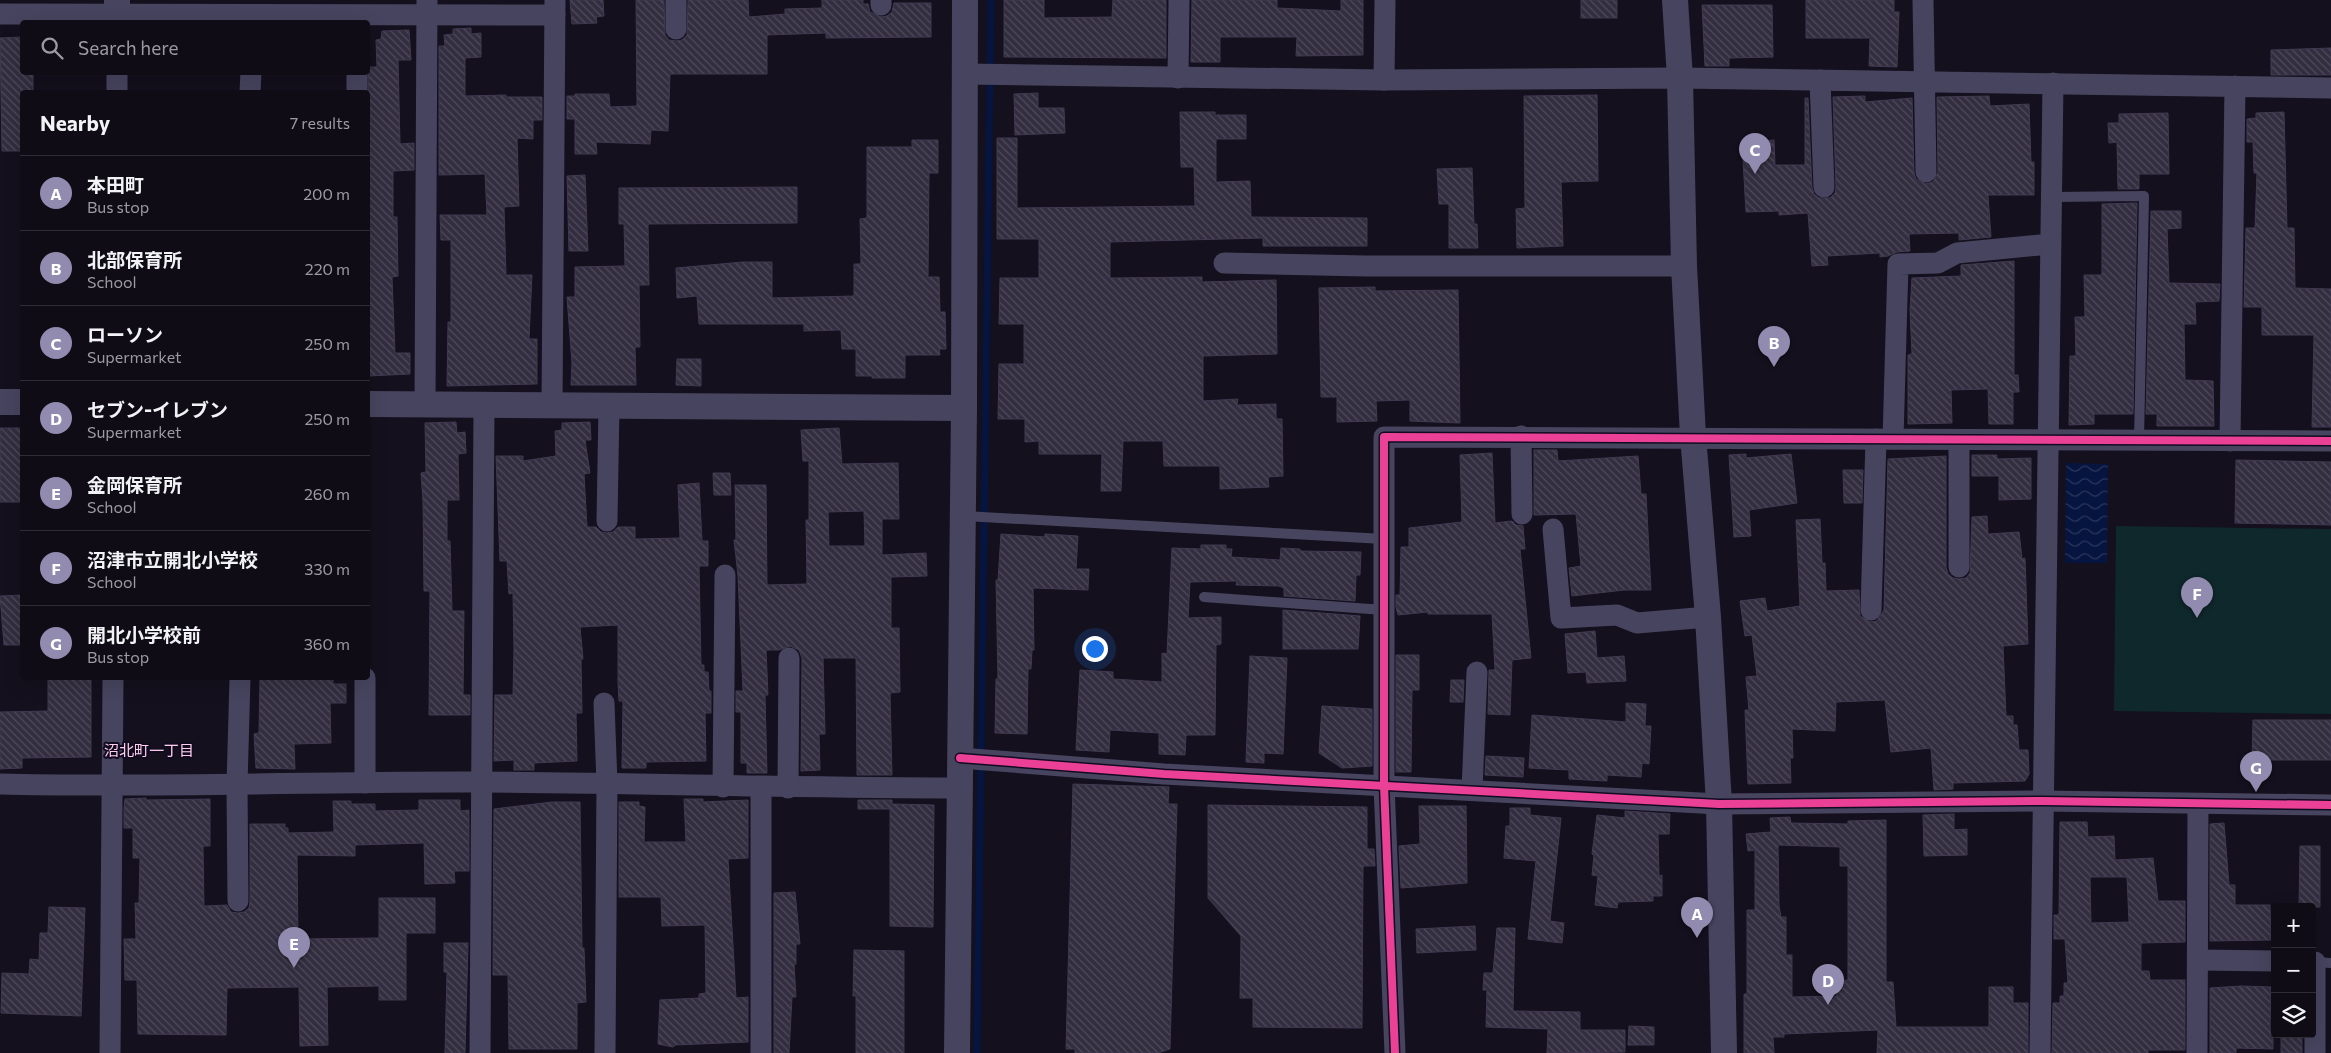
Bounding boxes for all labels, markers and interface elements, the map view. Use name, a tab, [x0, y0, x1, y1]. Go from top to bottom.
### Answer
search box	[20, 20, 370, 75]
icon: search	[38, 34, 66, 62]
text: Search here	[78, 36, 178, 59]
text: Nearby	[40, 110, 110, 135]
text: 7 results	[290, 113, 350, 132]
pin: C	[1739, 133, 1771, 174]
text: 本田町	[87, 173, 144, 196]
text: A	[50, 184, 62, 203]
text: 200 m	[303, 184, 350, 203]
text: Bus stop	[87, 197, 149, 216]
text: 北部保育所	[87, 248, 182, 271]
text: B	[51, 259, 61, 278]
text: 220 m	[305, 259, 350, 278]
text: School	[87, 272, 137, 291]
text: ローソン	[87, 323, 163, 346]
pin: B	[1758, 326, 1790, 367]
text: C	[51, 334, 61, 353]
text: 250 m	[304, 334, 350, 353]
text: Supermarket	[87, 347, 182, 366]
text: セブン-イレブン	[87, 398, 228, 421]
text: D	[50, 409, 62, 428]
text: 250 m	[304, 409, 350, 428]
text: Supermarket	[87, 422, 182, 441]
text: 金岡保育所	[87, 473, 182, 496]
text: E	[51, 484, 61, 503]
text: 260 m	[304, 484, 350, 503]
text: School	[87, 497, 137, 516]
text: 沼津市立開北小学校	[87, 548, 258, 571]
text: F	[51, 559, 61, 578]
text: 330 m	[304, 559, 350, 578]
text: School	[87, 572, 137, 591]
pin: F	[2181, 577, 2213, 618]
text: 開北小学校前	[87, 623, 201, 646]
text: G	[50, 634, 62, 653]
text: 360 m	[304, 634, 350, 653]
your location	[1082, 636, 1108, 662]
text: Bus stop	[87, 647, 149, 666]
district label: 沼北町一丁目	[104, 741, 194, 759]
pin: G	[2240, 751, 2272, 792]
pin: A	[1681, 897, 1713, 938]
map controls	[2271, 903, 2316, 1038]
button: +	[2271, 903, 2316, 948]
pin: E	[278, 927, 310, 968]
button: −	[2271, 948, 2316, 993]
pin: D	[1812, 964, 1844, 1005]
button: layers	[2271, 993, 2316, 1038]

